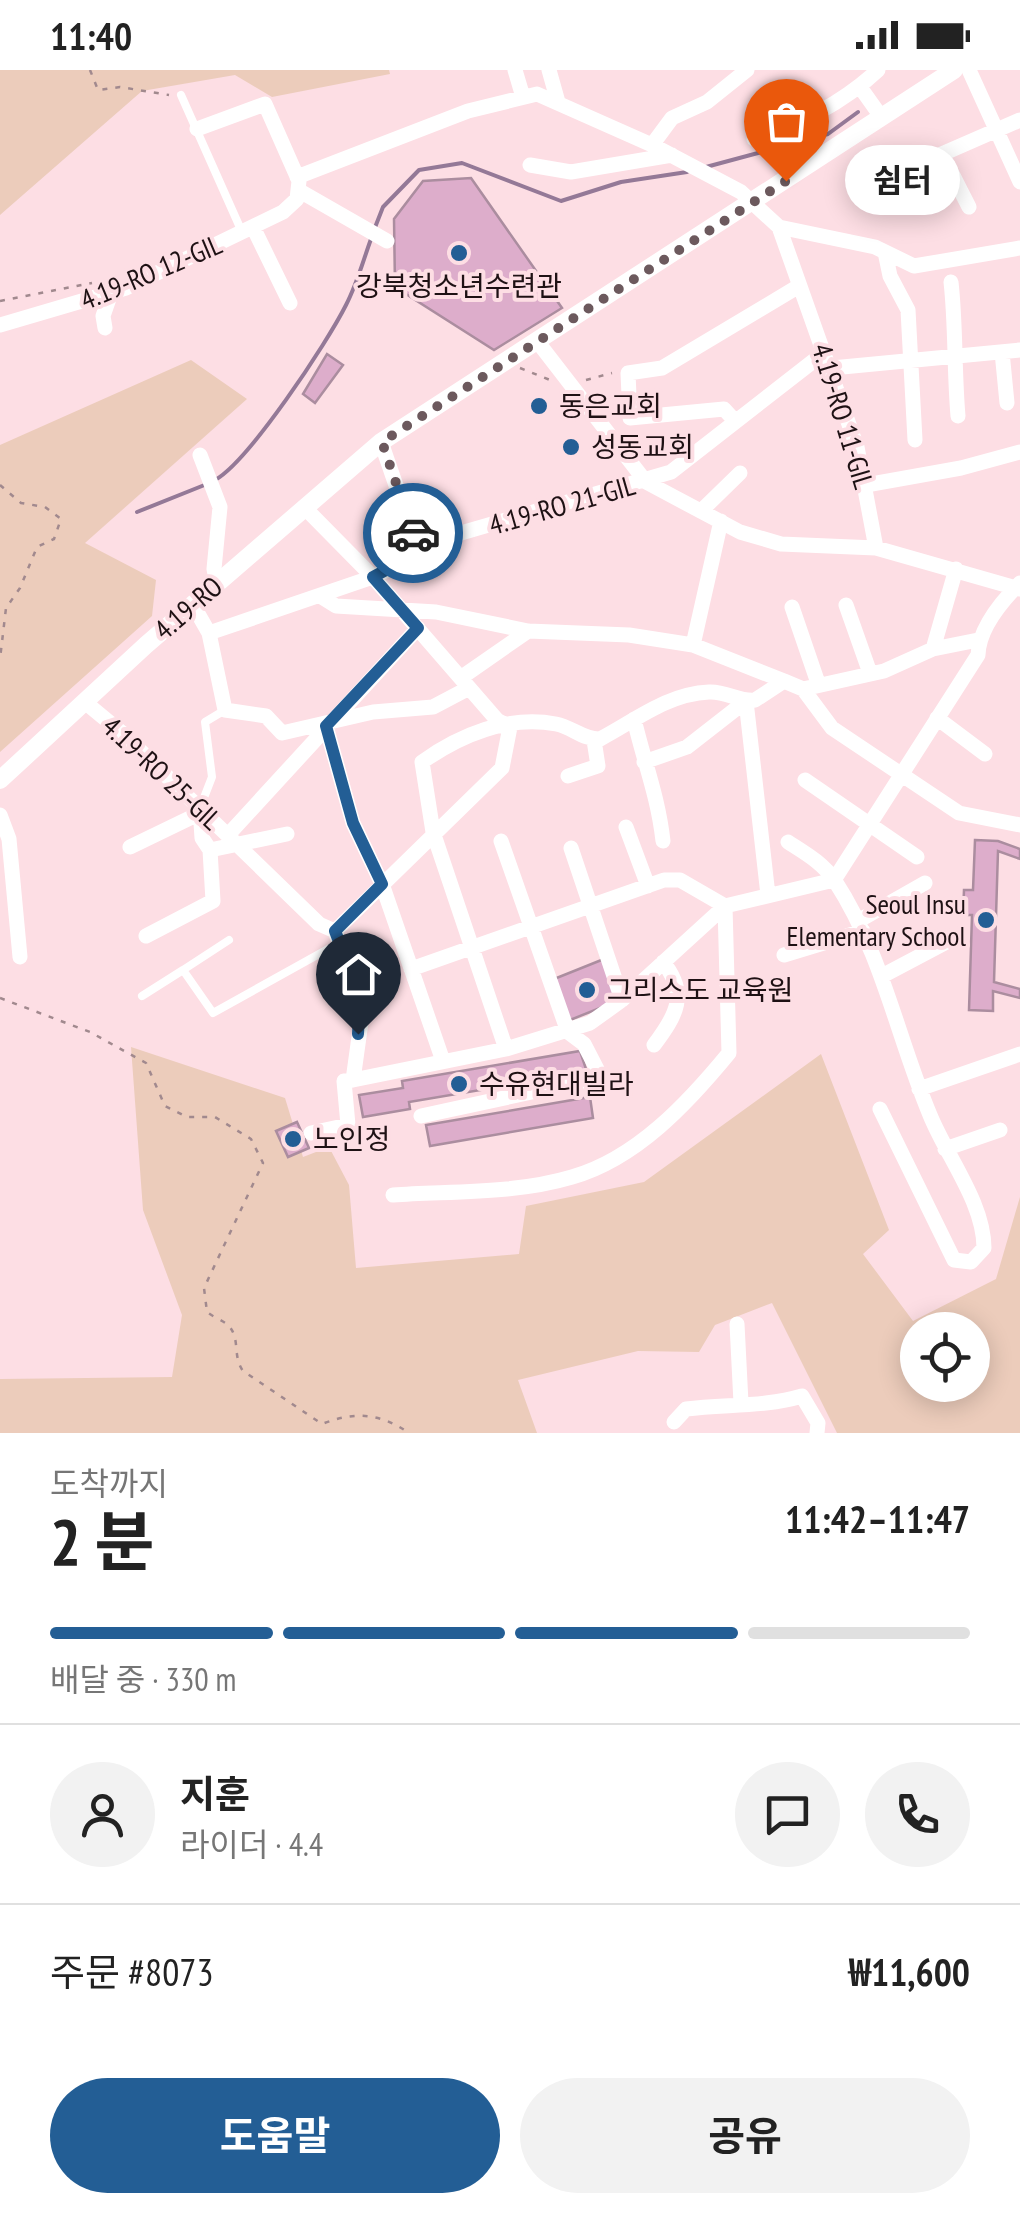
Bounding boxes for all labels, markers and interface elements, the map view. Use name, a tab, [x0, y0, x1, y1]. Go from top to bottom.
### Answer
text: 11:40	[50, 11, 132, 60]
pin	[744, 79, 829, 182]
icon: bag	[759, 94, 814, 149]
callout: 쉼터	[846, 146, 961, 216]
text: 쉼터	[873, 159, 932, 201]
street label: 4.19-RO 12-GIL	[74, 225, 227, 318]
marker: 강북청소년수련관	[448, 242, 470, 264]
place label: 강북청소년수련관	[356, 267, 562, 304]
street label: 4.19-RO 11-GIL	[804, 339, 883, 493]
place label: 동은교회	[559, 387, 662, 424]
marker: 동은교회	[528, 395, 550, 417]
place label: 성동교회	[591, 428, 694, 465]
marker: 성동교회	[560, 436, 582, 458]
street label: 4.19-RO 21-GIL	[485, 466, 639, 543]
courier	[363, 483, 463, 583]
icon: car	[386, 506, 441, 561]
street label: 4.19-RO	[146, 568, 230, 647]
street label: 4.19-RO 25-GIL	[95, 708, 230, 838]
place label: Seoul Insu Elementary School	[787, 885, 966, 954]
marker: Seoul Insu Elementary School	[975, 909, 997, 931]
pin	[316, 932, 401, 1035]
icon: home	[331, 947, 386, 1002]
place label: 그리스도 교육원	[607, 971, 793, 1008]
marker: 그리스도 교육원	[576, 979, 598, 1001]
place label: 수유현대빌라	[479, 1065, 634, 1102]
marker: 수유현대빌라	[448, 1073, 470, 1095]
place label: 노인정	[313, 1120, 390, 1157]
marker: 노인정	[282, 1128, 304, 1150]
map controls	[900, 1312, 990, 1402]
button: locate	[900, 1312, 990, 1402]
text: 도착까지	[50, 1462, 168, 1504]
text: 11:42–11:47	[785, 1494, 970, 1543]
text: 2 분	[50, 1499, 154, 1583]
text: 배달 중 · 330 m	[50, 1658, 236, 1700]
button: person	[50, 1762, 155, 1867]
button: chat	[735, 1762, 840, 1867]
button: phone	[865, 1762, 970, 1867]
text: 지훈	[180, 1769, 250, 1818]
text: 라이더 · 4.4	[180, 1823, 323, 1865]
text: 주문 #8073	[50, 1947, 213, 1996]
text: ₩11,600	[849, 1947, 970, 1996]
button: 도움말	[50, 2078, 500, 2193]
button: 공유	[520, 2078, 970, 2193]

